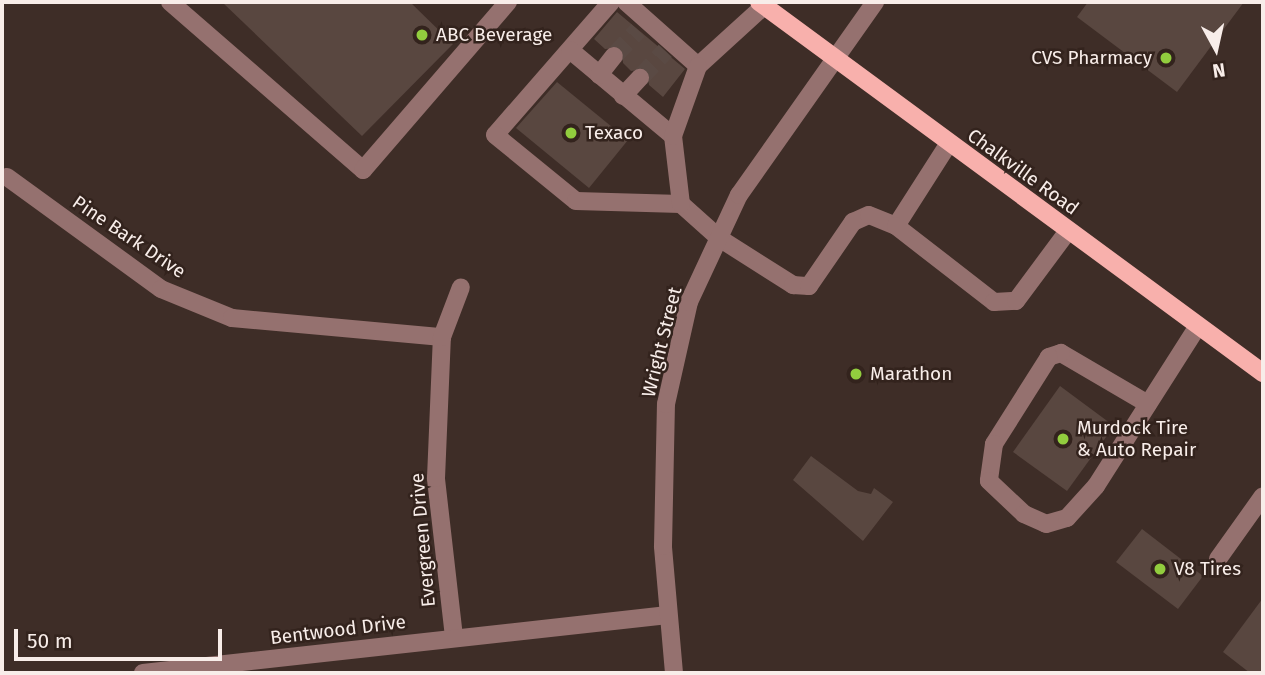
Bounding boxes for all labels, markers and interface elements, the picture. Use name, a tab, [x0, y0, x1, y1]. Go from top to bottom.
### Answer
north arrow	[1181, 14, 1251, 84]
place label: ABC Beverage	[436, 24, 552, 46]
marker: ABC Beverage	[414, 27, 430, 43]
place label: CVS Pharmacy	[1031, 47, 1152, 69]
marker: CVS Pharmacy	[1158, 50, 1174, 66]
text: N	[1211, 58, 1227, 83]
place label: Texaco	[585, 122, 643, 144]
street label: Chalkville Road	[963, 124, 1083, 220]
marker: Texaco	[563, 125, 579, 141]
street label: Pine Bark Drive	[68, 191, 190, 283]
street label: Wright Street	[637, 285, 687, 399]
place label: Marathon	[870, 363, 952, 385]
marker: Marathon	[848, 366, 864, 382]
place label: Murdock Tire & Auto Repair	[1077, 417, 1196, 461]
marker: Murdock Tire & Auto Repair	[1055, 431, 1071, 447]
street label: Evergreen Drive	[406, 472, 440, 608]
place label: V8 Tires	[1174, 558, 1241, 580]
marker: V8 Tires	[1152, 561, 1168, 577]
street label: Bentwood Drive	[269, 610, 407, 650]
scale bar	[18, 616, 226, 660]
text: 50 m	[27, 628, 73, 654]

